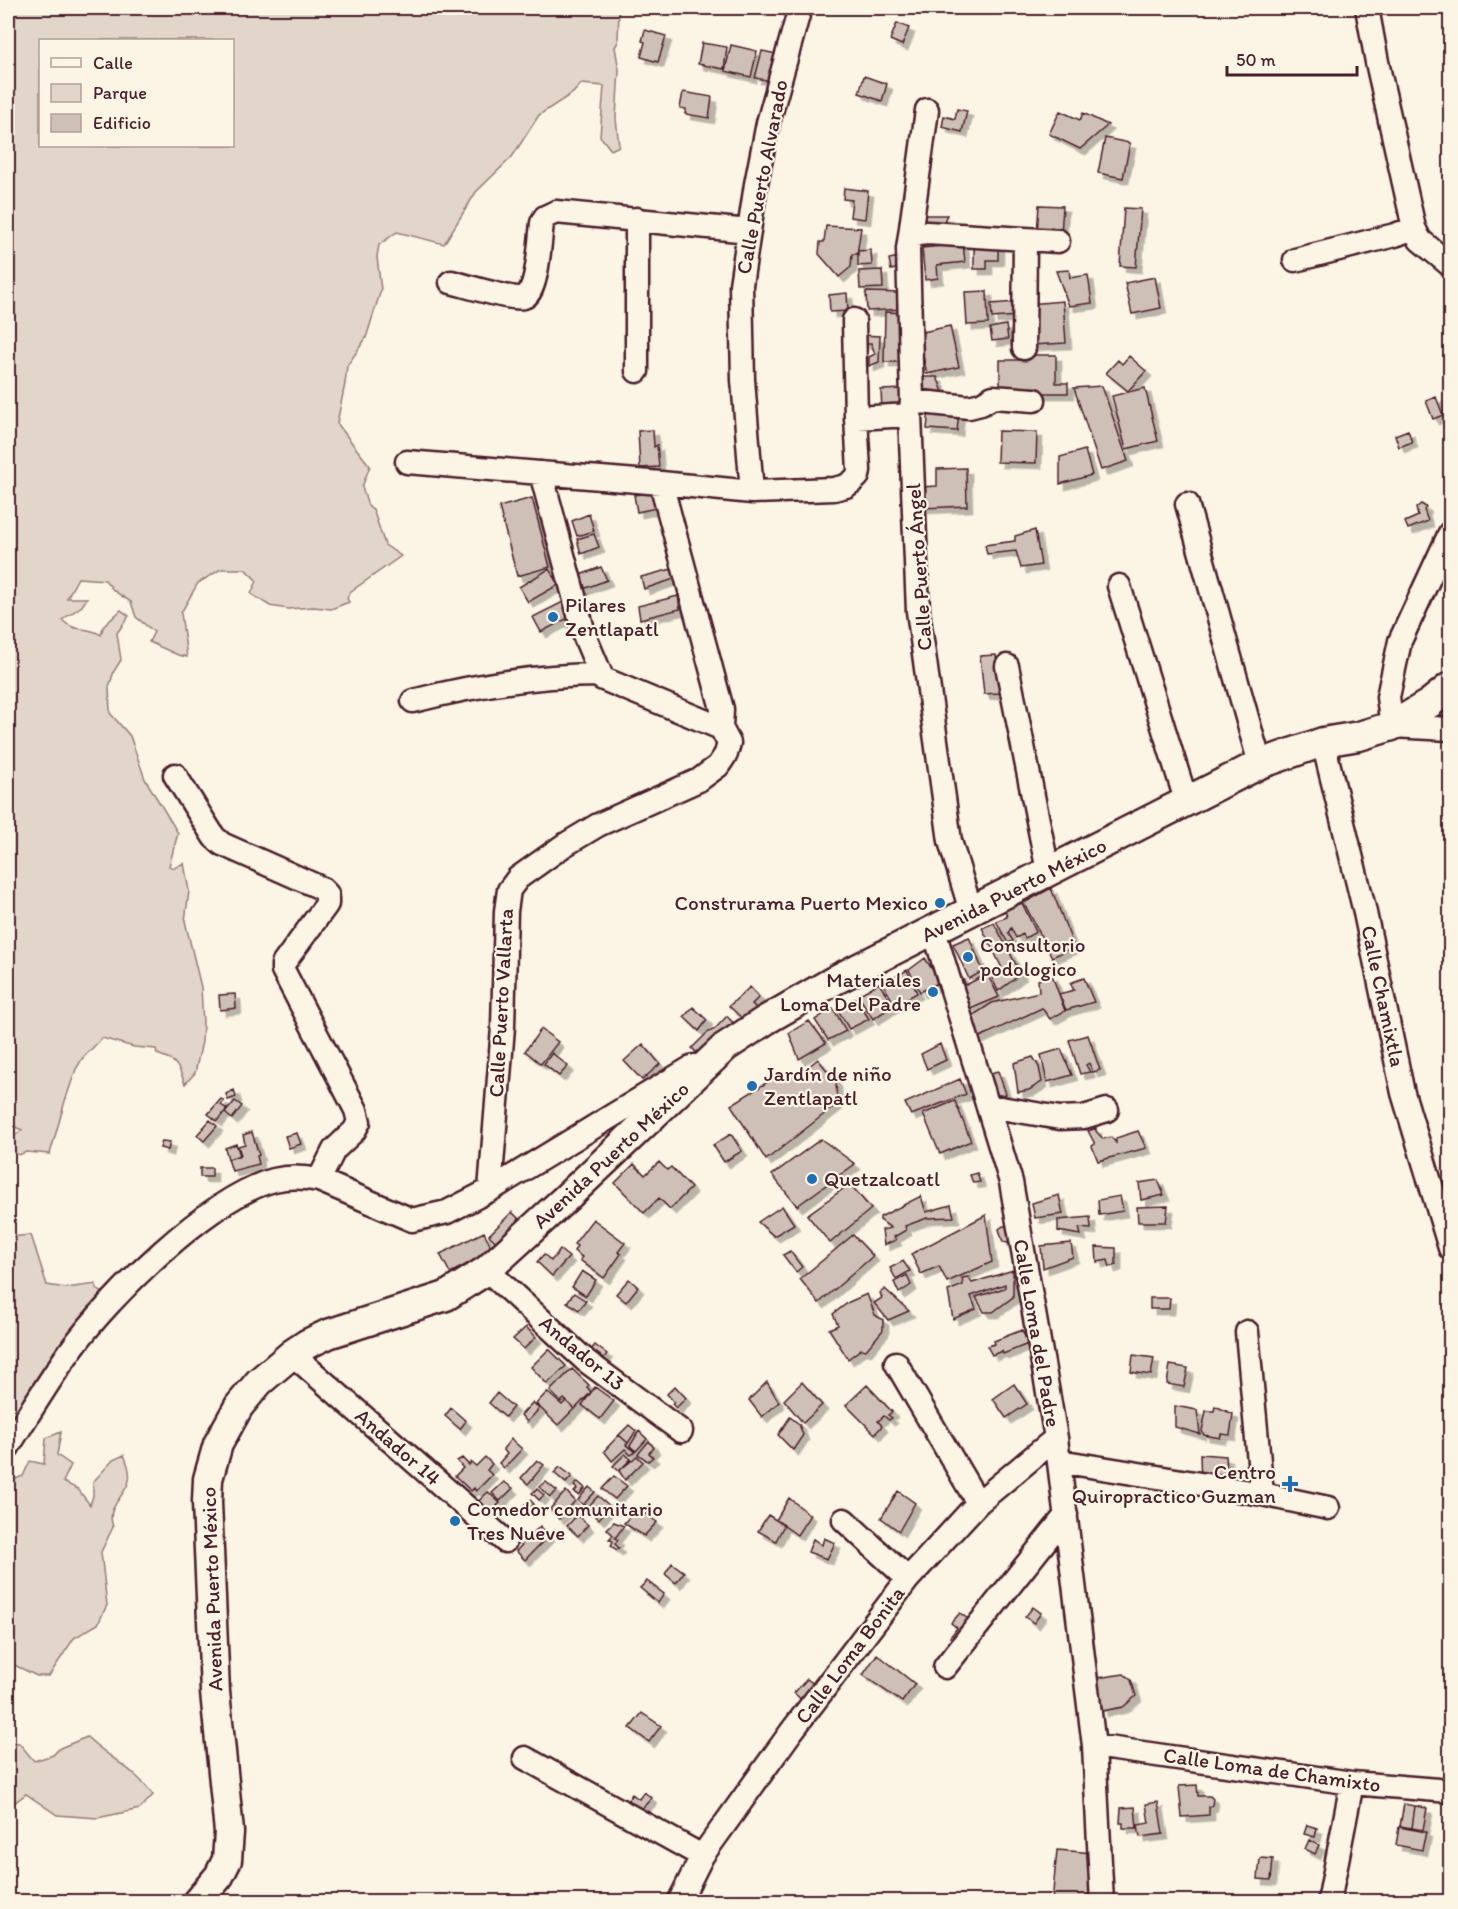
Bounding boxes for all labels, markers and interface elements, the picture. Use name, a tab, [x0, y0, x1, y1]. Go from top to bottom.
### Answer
legend	[39, 39, 234, 147]
scale bar	[1227, 39, 1358, 77]
text: 50 m	[1236, 49, 1276, 71]
text: Calle	[93, 52, 133, 74]
street label: Calle Puerto Alvarado	[730, 78, 793, 276]
text: Parque	[93, 82, 147, 104]
text: Edificio	[93, 112, 151, 134]
street label: Calle Puerto Ángel	[900, 482, 937, 652]
place label: Pilares Zentlapatl	[565, 592, 659, 641]
marker: Pilares Zentlapatl	[546, 610, 560, 624]
street label: Avenida Puerto México	[917, 832, 1111, 947]
place label: Construrama Puerto Mexico	[675, 890, 928, 915]
marker: Construrama Puerto Mexico	[933, 896, 947, 910]
street label: Calle Puerto Vallarta	[483, 908, 518, 1098]
street label: Calle Chamixtla	[1356, 923, 1411, 1069]
place label: Consultorio podologico	[980, 932, 1085, 981]
marker: Consultorio podologico	[961, 950, 975, 964]
place label: Materiales Loma Del Padre	[780, 967, 921, 1016]
marker: Materiales Loma Del Padre	[926, 985, 940, 999]
place label: Jardín de niño Zentlapatl	[764, 1061, 892, 1110]
street label: Avenida Puerto México	[527, 1076, 694, 1234]
marker: Jardín de niño Zentlapatl	[745, 1079, 759, 1093]
place label: Quetzalcoatl	[824, 1166, 940, 1191]
marker: Quetzalcoatl	[805, 1172, 819, 1186]
street label: Calle Loma del Padre	[1009, 1237, 1066, 1429]
street label: Andador 13	[535, 1310, 630, 1396]
street label: Andador 14	[351, 1403, 446, 1491]
place label: Centro Quiropractico Guzman	[1072, 1459, 1276, 1508]
marker: Centro Quiropractico Guzman	[1281, 1475, 1299, 1493]
street label: Avenida Puerto México	[195, 1486, 228, 1692]
place label: Comedor comunitario Tres Nueve	[467, 1496, 663, 1545]
marker: Comedor comunitario Tres Nueve	[448, 1514, 462, 1528]
street label: Calle Loma Bonita	[790, 1581, 910, 1729]
street label: Calle Loma de Chamixto	[1162, 1742, 1382, 1797]

